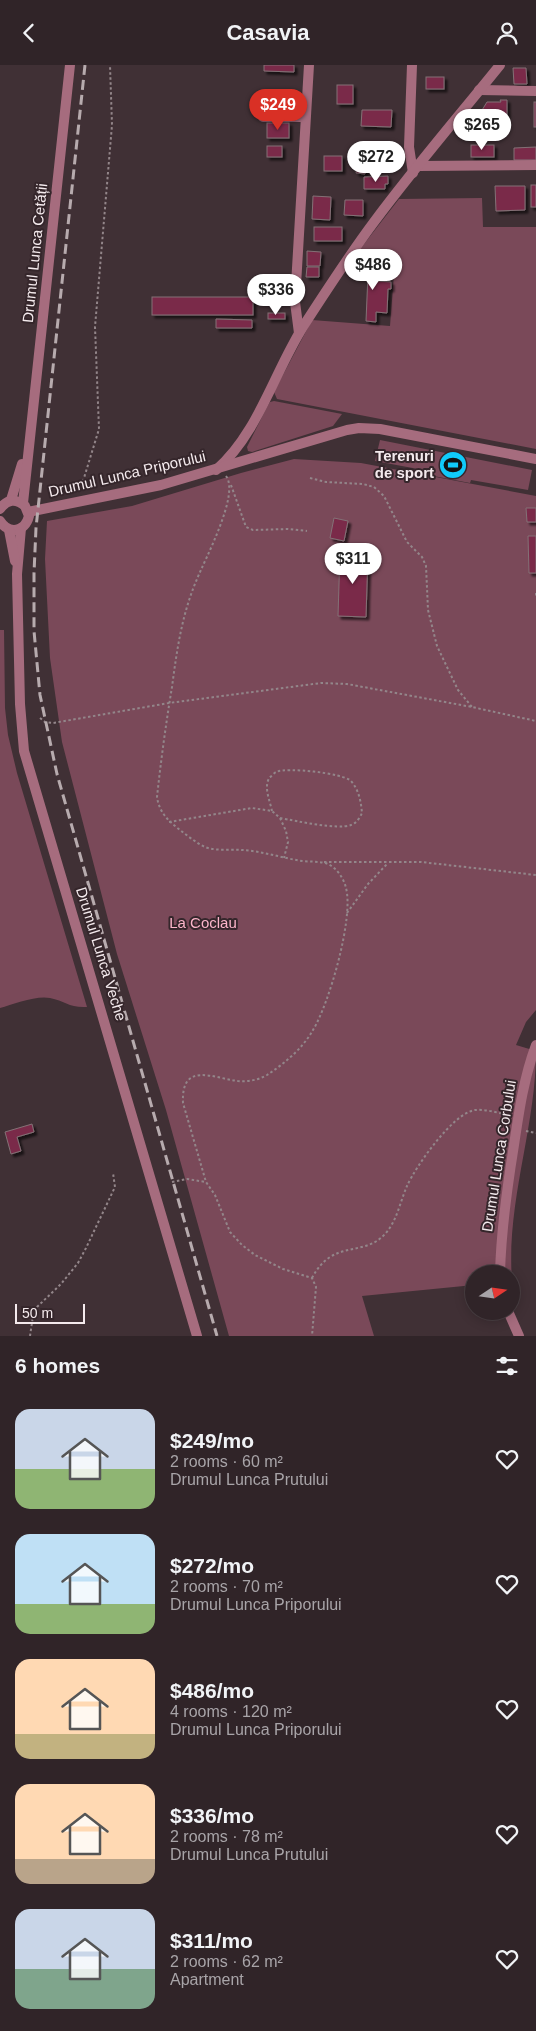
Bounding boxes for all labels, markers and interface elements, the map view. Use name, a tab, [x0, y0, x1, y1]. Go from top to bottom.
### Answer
icon: back	[15, 19, 43, 47]
icon: person	[493, 19, 521, 47]
text: Casavia	[226, 20, 310, 45]
pin: $249	[248, 88, 308, 131]
text: $249	[260, 96, 296, 113]
pin: $265	[452, 109, 512, 151]
text: $265	[464, 116, 500, 133]
pin: $272	[346, 141, 406, 183]
text: $272	[358, 148, 394, 165]
street label: Drumul Lunca Cetății	[19, 182, 50, 323]
pin: $486	[343, 249, 403, 291]
text: $486	[355, 256, 391, 273]
pin: $336	[246, 273, 306, 316]
text: $336	[258, 281, 294, 298]
street label: Drumul Lunca Priporului	[47, 447, 207, 500]
place label: Terenuri de sport	[375, 447, 434, 481]
sports icon: Terenuri de sport	[438, 450, 468, 480]
pin: $311	[323, 543, 383, 585]
text: $311	[336, 550, 370, 567]
street label: Drumul Lunca Veche	[73, 885, 130, 1023]
park label: La Coclau	[169, 914, 237, 931]
street label: Drumul Lunca Corbului	[478, 1079, 519, 1233]
north arrow	[465, 1265, 520, 1320]
map controls	[465, 1265, 520, 1320]
scale bar	[15, 1301, 85, 1324]
text: 50 m	[22, 1305, 53, 1321]
icon: filters	[493, 1352, 521, 1380]
text: 6 homes	[15, 1354, 100, 1377]
icon: home	[55, 1429, 115, 1489]
text: $249/mo	[170, 1429, 254, 1452]
icon: heart	[493, 1445, 521, 1473]
text: 2 rooms · 60 m²	[170, 1453, 283, 1470]
text: Drumul Lunca Prutului	[170, 1471, 328, 1488]
icon: home	[55, 1554, 115, 1614]
text: $272/mo	[170, 1554, 254, 1577]
icon: heart	[493, 1570, 521, 1598]
text: 2 rooms · 70 m²	[170, 1578, 283, 1595]
text: Drumul Lunca Priporului	[170, 1596, 342, 1613]
icon: home	[55, 1679, 115, 1739]
text: $486/mo	[170, 1679, 254, 1702]
icon: heart	[493, 1695, 521, 1723]
text: 4 rooms · 120 m²	[170, 1703, 292, 1720]
text: Drumul Lunca Priporului	[170, 1721, 342, 1738]
icon: home	[55, 1804, 115, 1864]
text: $336/mo	[170, 1804, 254, 1827]
icon: heart	[493, 1820, 521, 1848]
text: 2 rooms · 78 m²	[170, 1828, 283, 1845]
text: Drumul Lunca Prutului	[170, 1846, 328, 1863]
icon: home	[55, 1929, 115, 1989]
text: $311/mo	[170, 1929, 253, 1952]
icon: heart	[493, 1945, 521, 1973]
text: 2 rooms · 62 m²	[170, 1953, 283, 1970]
text: Apartment	[170, 1971, 244, 1988]

